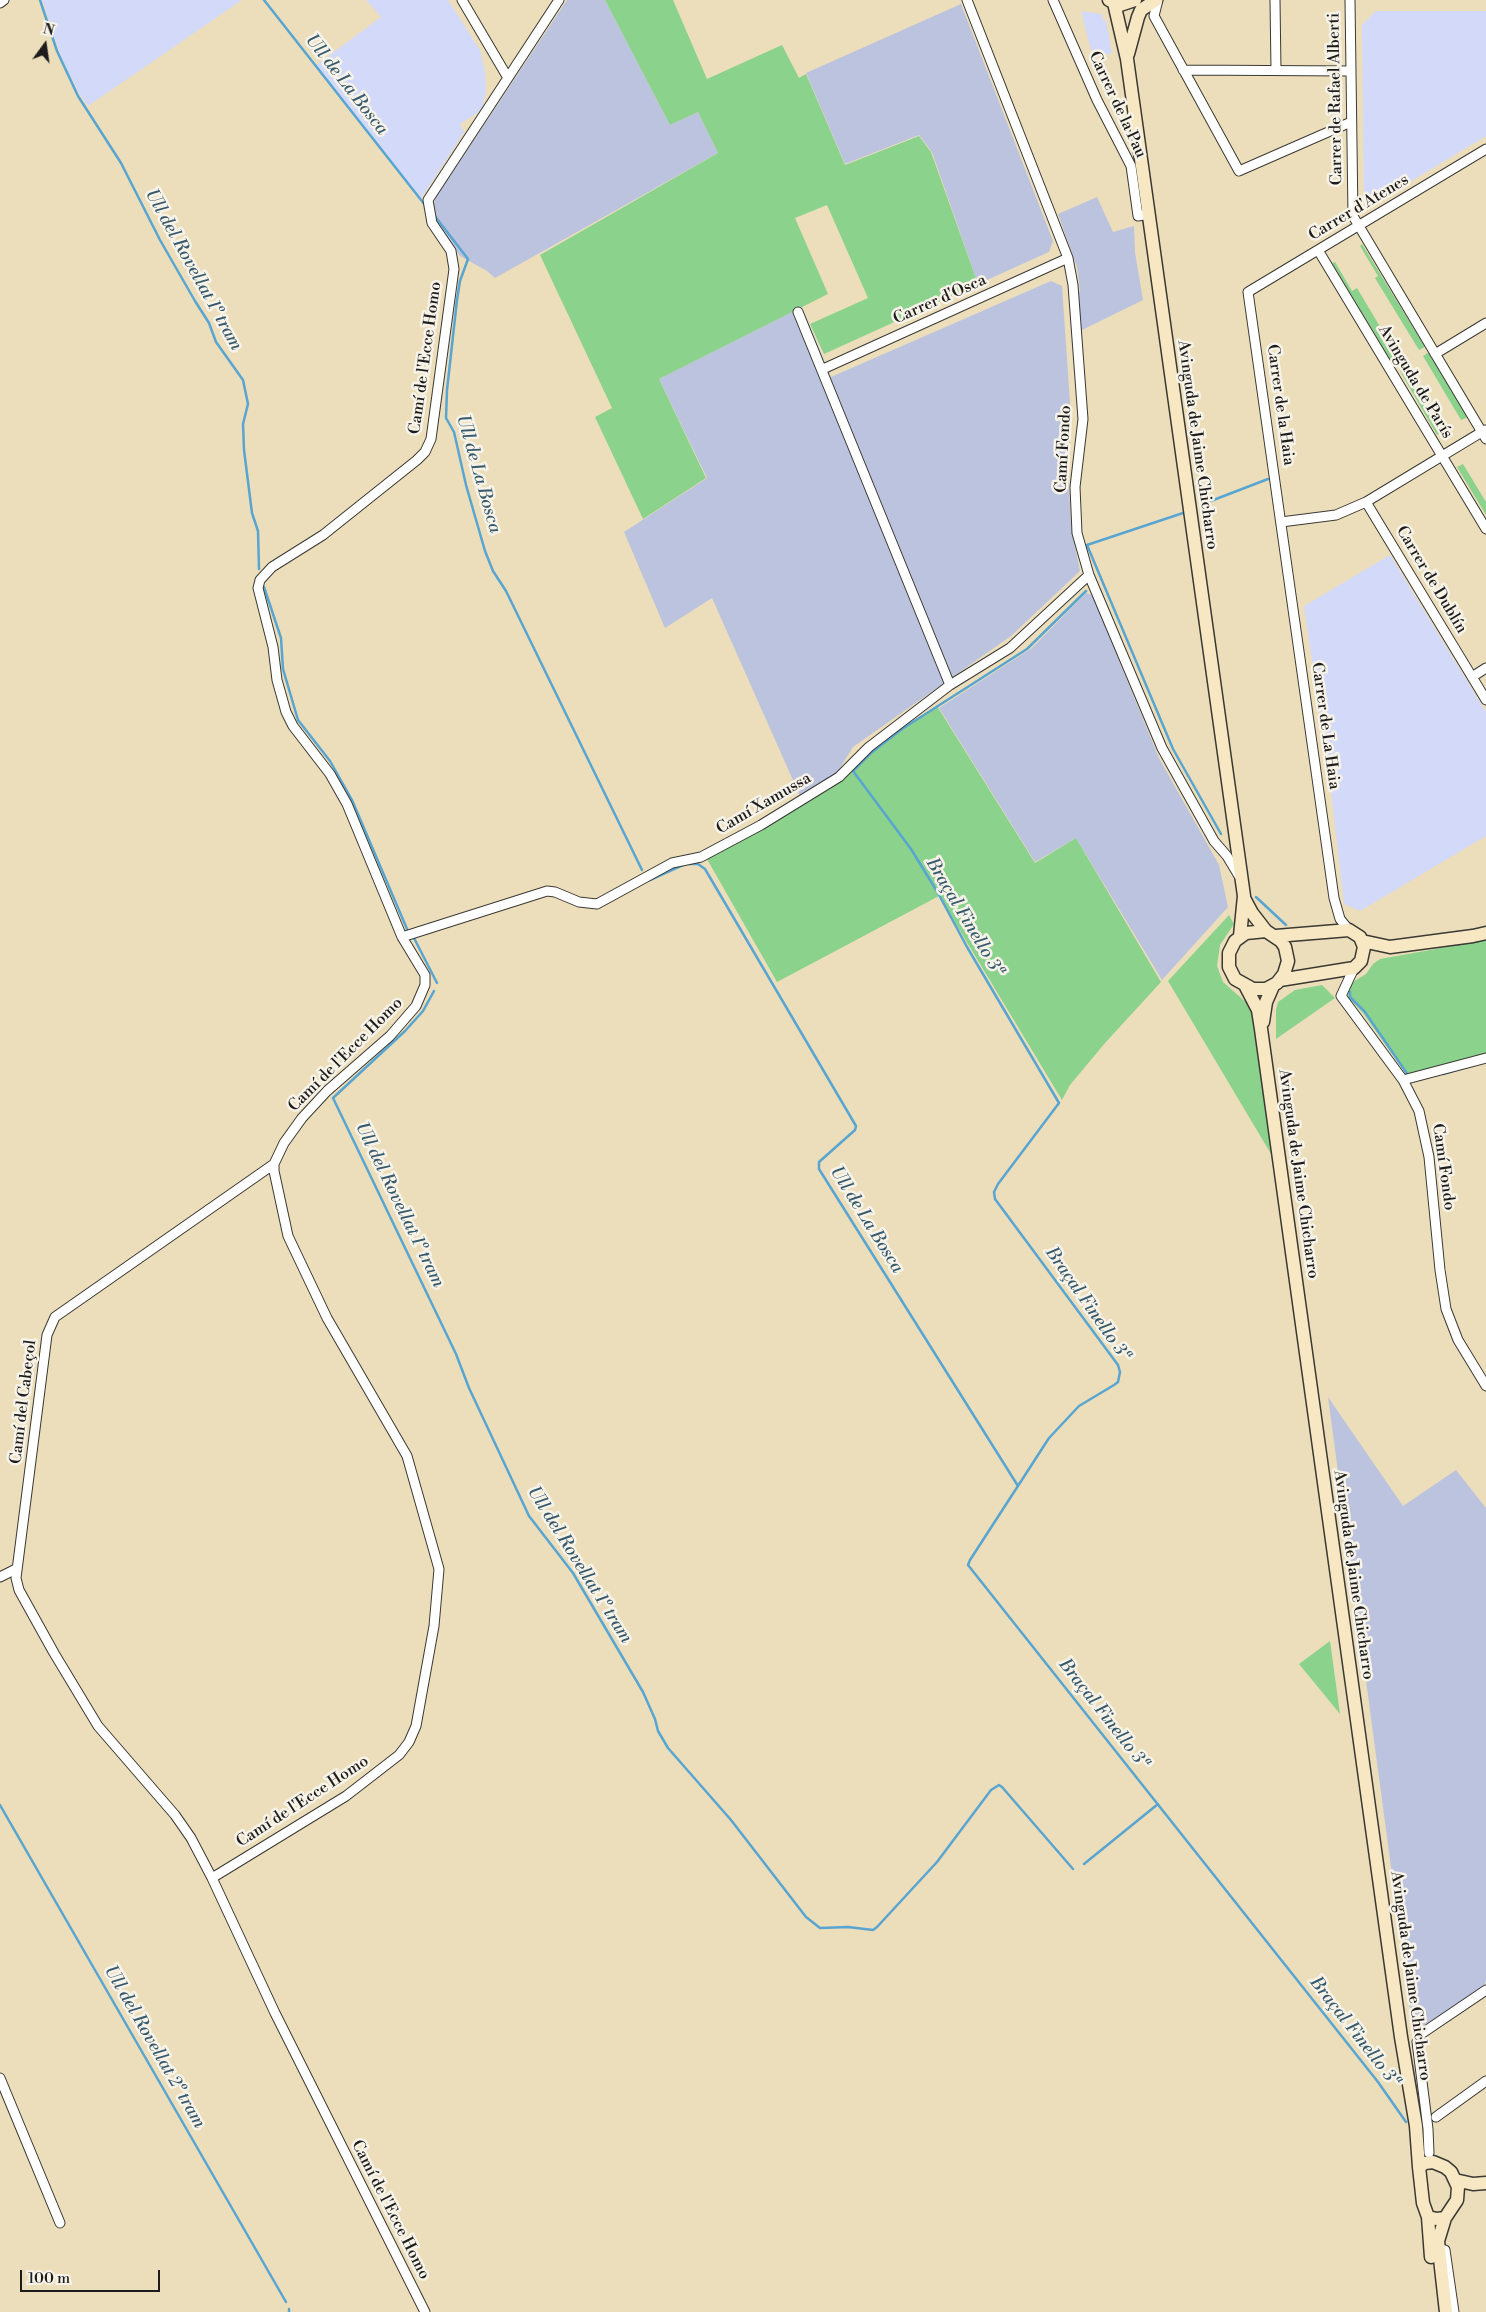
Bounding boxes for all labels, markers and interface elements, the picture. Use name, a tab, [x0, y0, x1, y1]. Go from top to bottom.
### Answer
street label: Carrer de Rafael Alberti	[1325, 13, 1347, 185]
north arrow	[20, 20, 70, 70]
text: N	[41, 20, 56, 41]
water label: Ull de La Bosca	[300, 30, 392, 140]
street label: Carrer de la Pau	[1084, 49, 1150, 161]
street label: Carrer d'Atenes	[1306, 171, 1412, 245]
water label: Ull del Rovellat 1º tram	[140, 185, 246, 355]
street label: Carrer d'Osca	[891, 271, 989, 329]
street label: Camí de l'Ecce Homo	[406, 280, 446, 436]
street label: Avinguda de París	[1374, 322, 1456, 442]
street label: Avinguda de Jaime Chicharro	[1173, 339, 1221, 551]
street label: Carrer de la Haia	[1262, 343, 1298, 467]
street label: Camí Fondo	[1052, 405, 1076, 493]
water label: Ull de La Bosca	[451, 412, 505, 536]
street label: Carrer de Dublín	[1391, 523, 1471, 637]
street label: Carrer de La Haia	[1307, 661, 1343, 791]
street label: Camí Xamussa	[713, 769, 815, 839]
water label: Braçal Finello 3ª	[920, 854, 1008, 980]
street label: Camí de l'Ecce Homo	[285, 994, 407, 1116]
street label: Avinguda de Jaime Chicharro	[1274, 1068, 1322, 1280]
water label: Ull del Rovellat 1º tram	[350, 1119, 448, 1291]
street label: Camí Fondo	[1427, 1122, 1459, 1212]
water label: Ull de La Bosca	[825, 1163, 907, 1277]
water label: Braçal Finello 3ª	[1040, 1243, 1134, 1365]
street label: Camí del Cabeçol	[7, 1339, 41, 1465]
street label: Avinguda de Jaime Chicharro	[1329, 1469, 1377, 1681]
water label: Ull del Rovellat 1º tram	[522, 1482, 636, 1648]
water label: Braçal Finello 3ª	[1053, 1655, 1153, 1773]
street label: Camí de l'Ecce Homo	[233, 1752, 373, 1852]
street label: Avinguda de Jaime Chicharro	[1386, 1870, 1434, 2082]
water label: Ull del Rovellat 2º tram	[99, 1962, 209, 2132]
water label: Braçal Finello 3ª	[1304, 1973, 1404, 2091]
street label: Camí de l'Ecce Homo	[347, 2137, 433, 2283]
scale bar	[22, 2260, 162, 2292]
text: 100 m	[28, 2269, 70, 2288]

